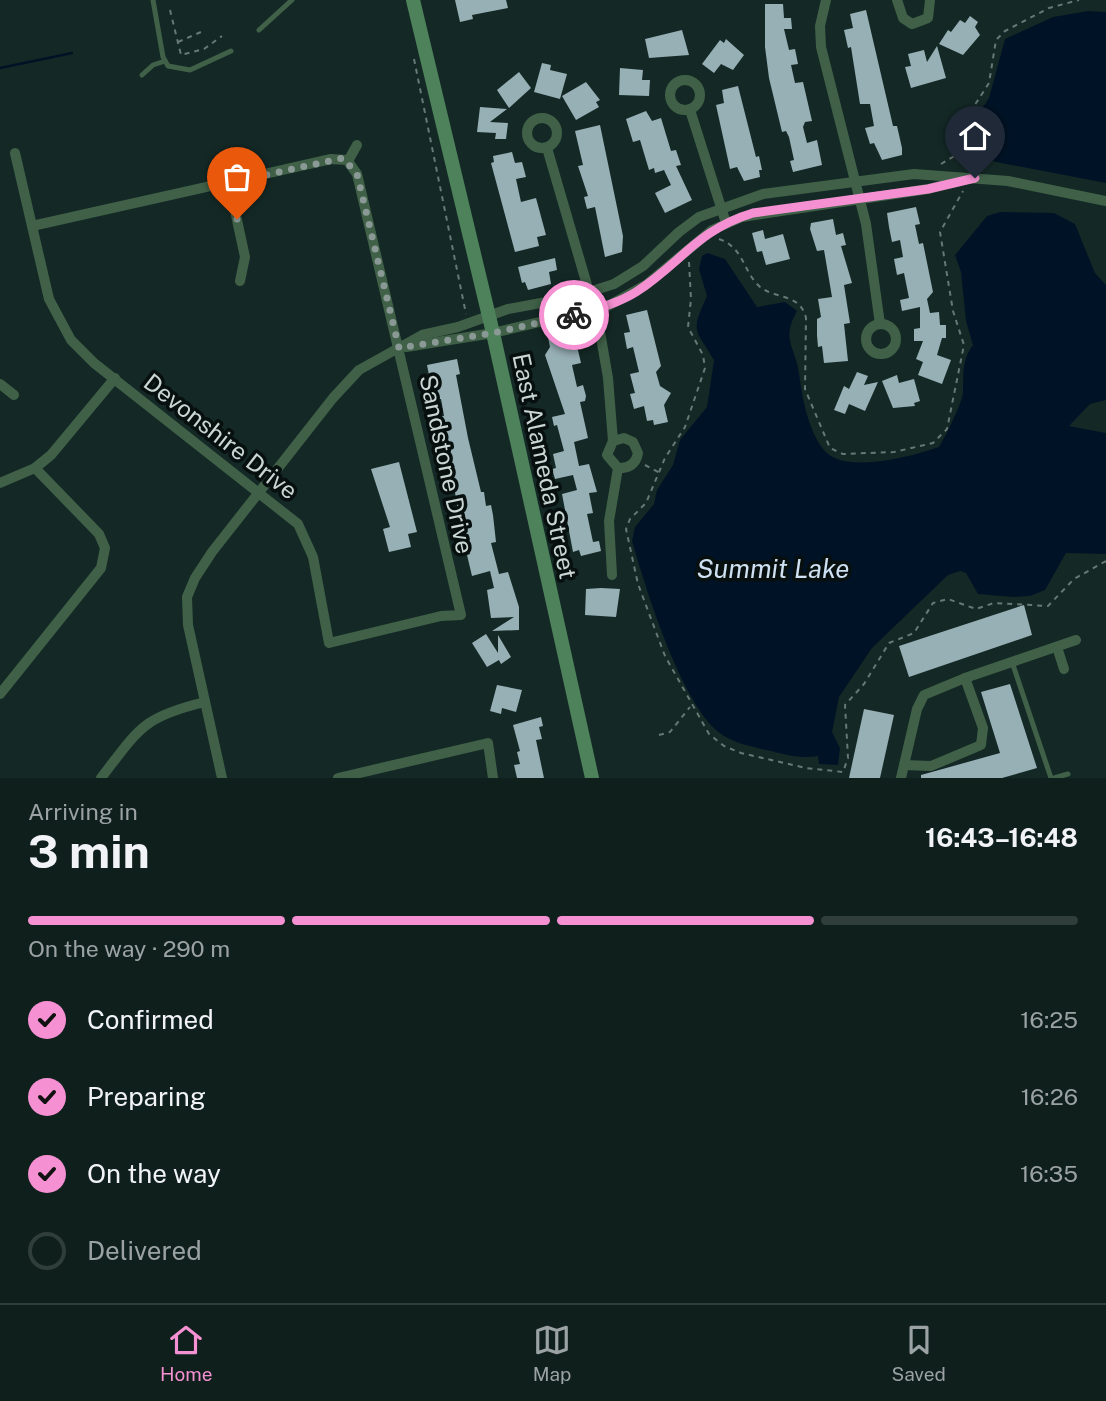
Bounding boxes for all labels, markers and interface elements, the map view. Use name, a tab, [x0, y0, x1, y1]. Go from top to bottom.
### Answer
pin	[945, 106, 1005, 178]
icon: home	[956, 117, 994, 155]
pin	[207, 147, 267, 219]
icon: bag	[218, 158, 256, 196]
courier	[539, 280, 609, 350]
icon: bike	[555, 296, 593, 334]
street label: East Alameda Street	[507, 350, 583, 582]
street label: Devonshire Drive	[139, 367, 303, 505]
street label: Sandstone Drive	[414, 372, 480, 556]
water label: Summit Lake	[697, 553, 849, 584]
text: Arriving in	[28, 798, 138, 825]
text: 16:43–16:48	[925, 822, 1078, 853]
text: 3 min	[28, 824, 150, 878]
text: On the way · 290 m	[28, 935, 230, 962]
icon: check	[28, 1001, 66, 1039]
text: Confirmed	[87, 1004, 214, 1035]
text: 16:25	[1020, 1006, 1078, 1033]
icon: check	[28, 1078, 66, 1116]
text: Preparing	[87, 1081, 206, 1112]
text: 16:26	[1021, 1083, 1078, 1110]
icon: check	[28, 1155, 66, 1193]
text: On the way	[87, 1158, 221, 1189]
text: 16:35	[1020, 1160, 1078, 1187]
text: Delivered	[87, 1235, 202, 1266]
tab: Home	[160, 1321, 212, 1385]
tab: Map	[533, 1321, 571, 1385]
tab: Saved	[892, 1321, 946, 1385]

